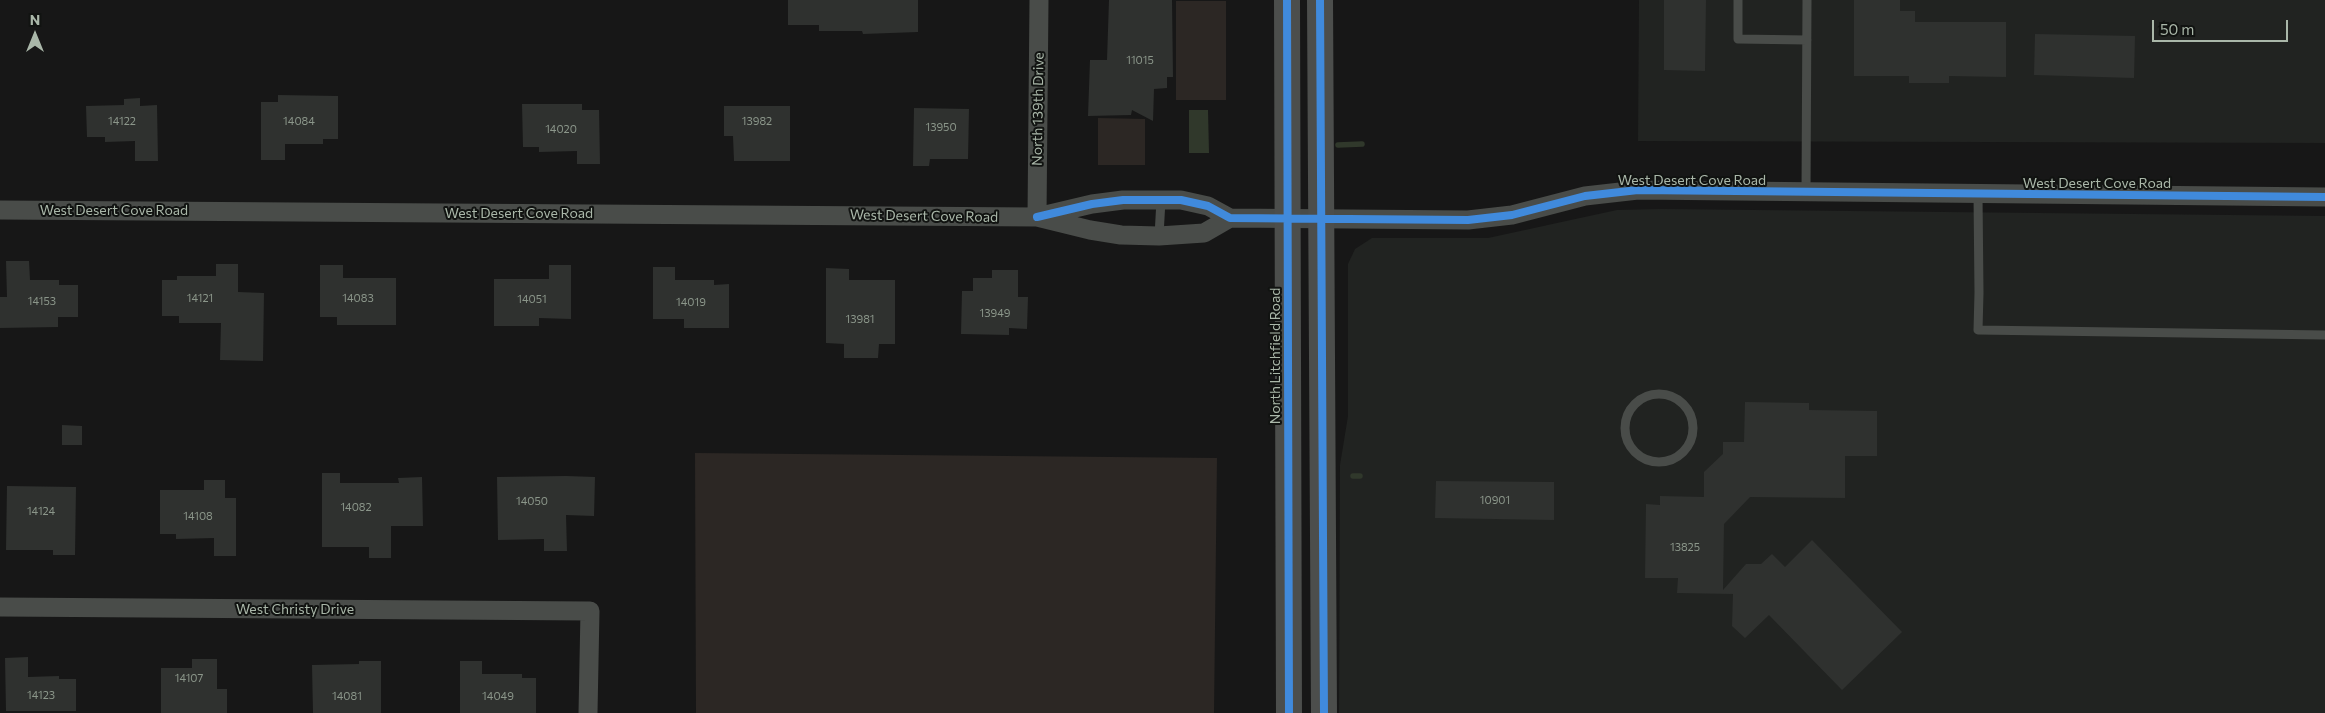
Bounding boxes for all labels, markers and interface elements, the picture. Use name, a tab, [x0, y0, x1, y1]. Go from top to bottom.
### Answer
north arrow	[10, 10, 60, 60]
scale bar	[2155, 10, 2291, 42]
text: N	[30, 11, 40, 28]
text: 50 m	[2160, 20, 2194, 38]
street label: North 139th Drive	[1029, 52, 1047, 166]
house number: 11015	[1126, 53, 1154, 67]
house number: 14122	[108, 114, 136, 128]
house number: 14084	[283, 114, 315, 128]
house number: 13982	[742, 114, 772, 128]
house number: 13950	[925, 120, 957, 134]
house number: 14020	[545, 122, 577, 136]
street label: West Desert Cove Road	[1618, 172, 1766, 188]
street label: West Desert Cove Road	[2023, 175, 2171, 191]
street label: West Desert Cove Road	[40, 202, 188, 218]
street label: West Desert Cove Road	[445, 205, 593, 221]
street label: West Desert Cove Road	[850, 206, 998, 226]
street label: North Litchfield Road	[1267, 288, 1283, 424]
house number: 14121	[187, 291, 213, 305]
house number: 14083	[342, 291, 374, 305]
house number: 14051	[517, 292, 547, 306]
house number: 14153	[28, 294, 56, 308]
house number: 14019	[676, 295, 706, 309]
house number: 13949	[980, 306, 1010, 320]
house number: 13981	[845, 312, 875, 326]
house number: 10901	[1480, 493, 1510, 507]
house number: 14050	[516, 494, 548, 508]
house number: 14082	[340, 500, 372, 514]
house number: 14124	[27, 504, 55, 518]
house number: 14108	[183, 509, 213, 523]
house number: 13825	[1670, 540, 1700, 554]
street label: West Christy Drive	[236, 601, 354, 617]
house number: 14107	[175, 671, 203, 685]
house number: 14123	[27, 688, 55, 702]
house number: 14081	[332, 689, 362, 703]
house number: 14049	[482, 689, 514, 703]

